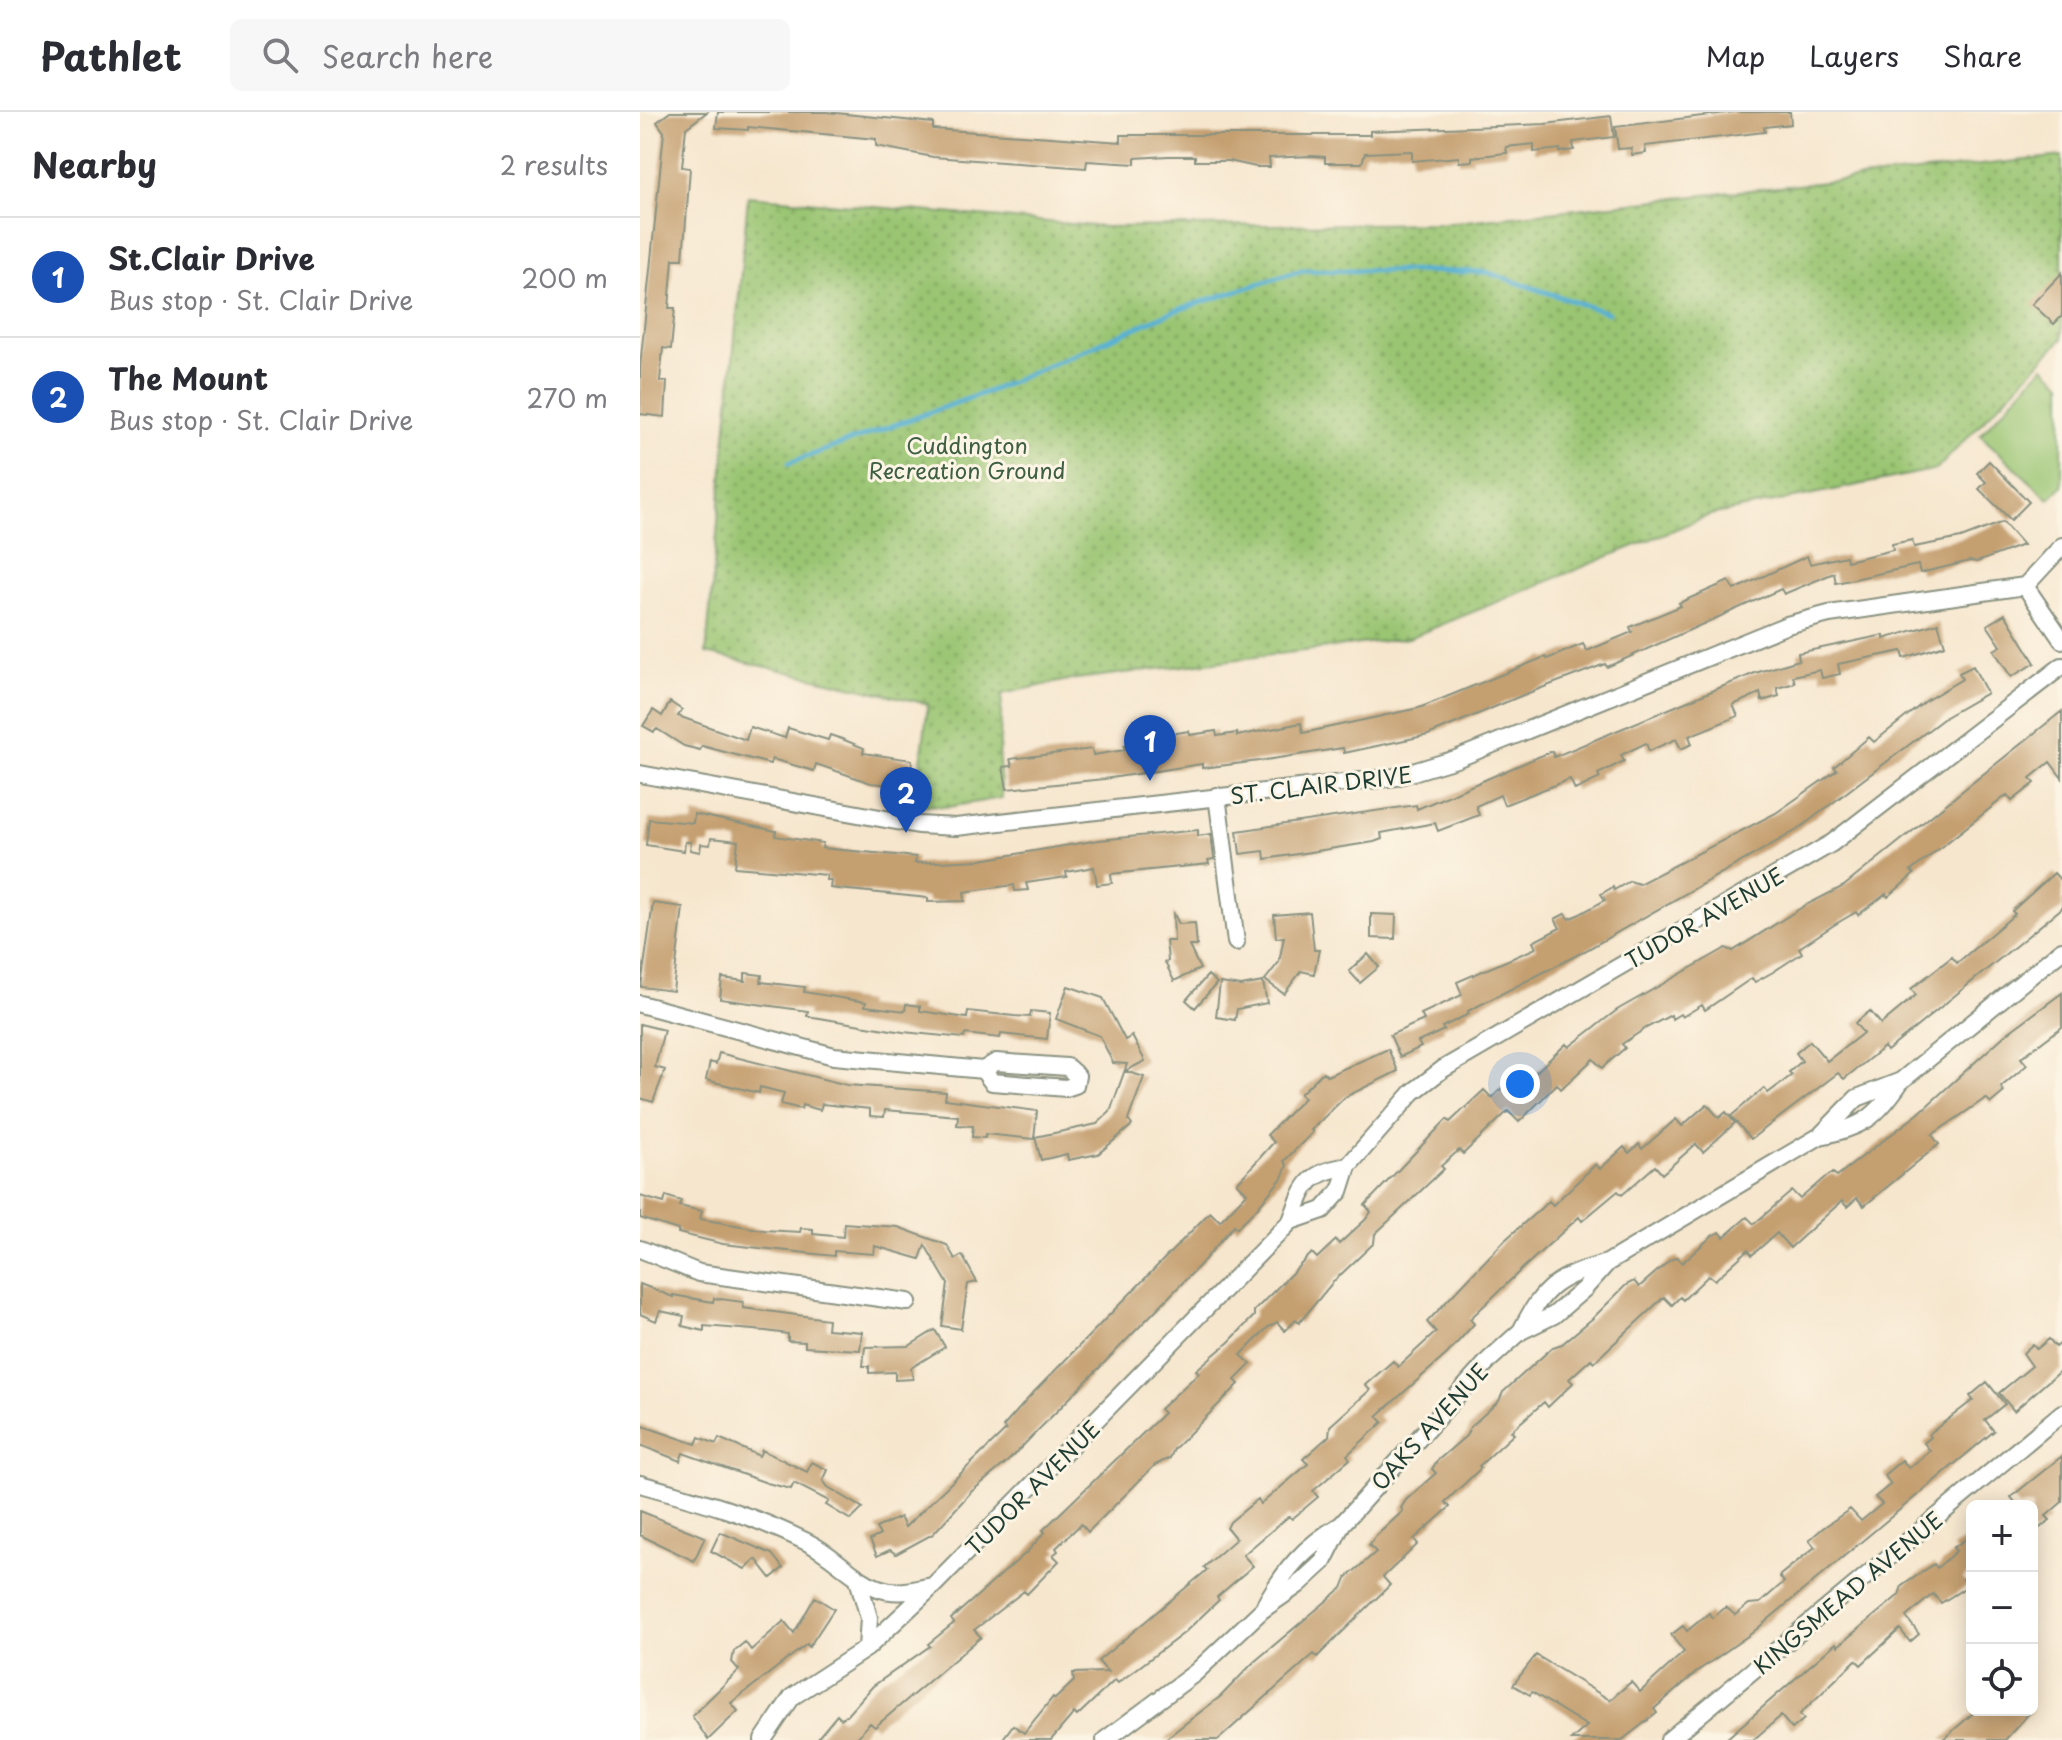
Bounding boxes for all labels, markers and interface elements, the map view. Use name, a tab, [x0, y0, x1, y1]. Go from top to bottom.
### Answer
search box	[230, 19, 790, 91]
text: Pathlet	[40, 27, 182, 84]
icon: search	[258, 33, 302, 77]
text: Search here	[322, 33, 493, 78]
text: Map	[1705, 34, 1765, 77]
text: Layers	[1809, 34, 1899, 77]
text: Share	[1943, 34, 2022, 77]
text: Nearby	[32, 138, 157, 190]
text: 2 results	[500, 145, 608, 184]
text: St.Clair Drive	[108, 235, 315, 280]
text: 1	[52, 258, 64, 297]
text: 200 m	[521, 258, 608, 297]
text: Bus stop · St. Clair Drive	[108, 280, 414, 319]
text: The Mount	[108, 355, 268, 400]
text: 2	[49, 378, 67, 417]
text: 270 m	[527, 378, 608, 417]
text: Bus stop · St. Clair Drive	[108, 400, 414, 439]
park label: Cuddington Recreation Ground	[868, 428, 1066, 486]
pin: 1	[1124, 715, 1176, 781]
street label: ST. CLAIR DRIVE	[1228, 756, 1414, 812]
pin: 2	[880, 767, 932, 833]
street label: TUDOR AVENUE	[1618, 858, 1790, 976]
your location	[1500, 1064, 1540, 1104]
street label: OAKS AVENUE	[1363, 1355, 1495, 1497]
street label: TUDOR AVENUE	[957, 1412, 1107, 1562]
map controls	[1966, 1500, 2038, 1716]
button: +	[1966, 1500, 2038, 1572]
street label: KINGSMEAD AVENUE	[1745, 1503, 1949, 1681]
button: −	[1966, 1572, 2038, 1644]
button: locate	[1966, 1644, 2038, 1716]

